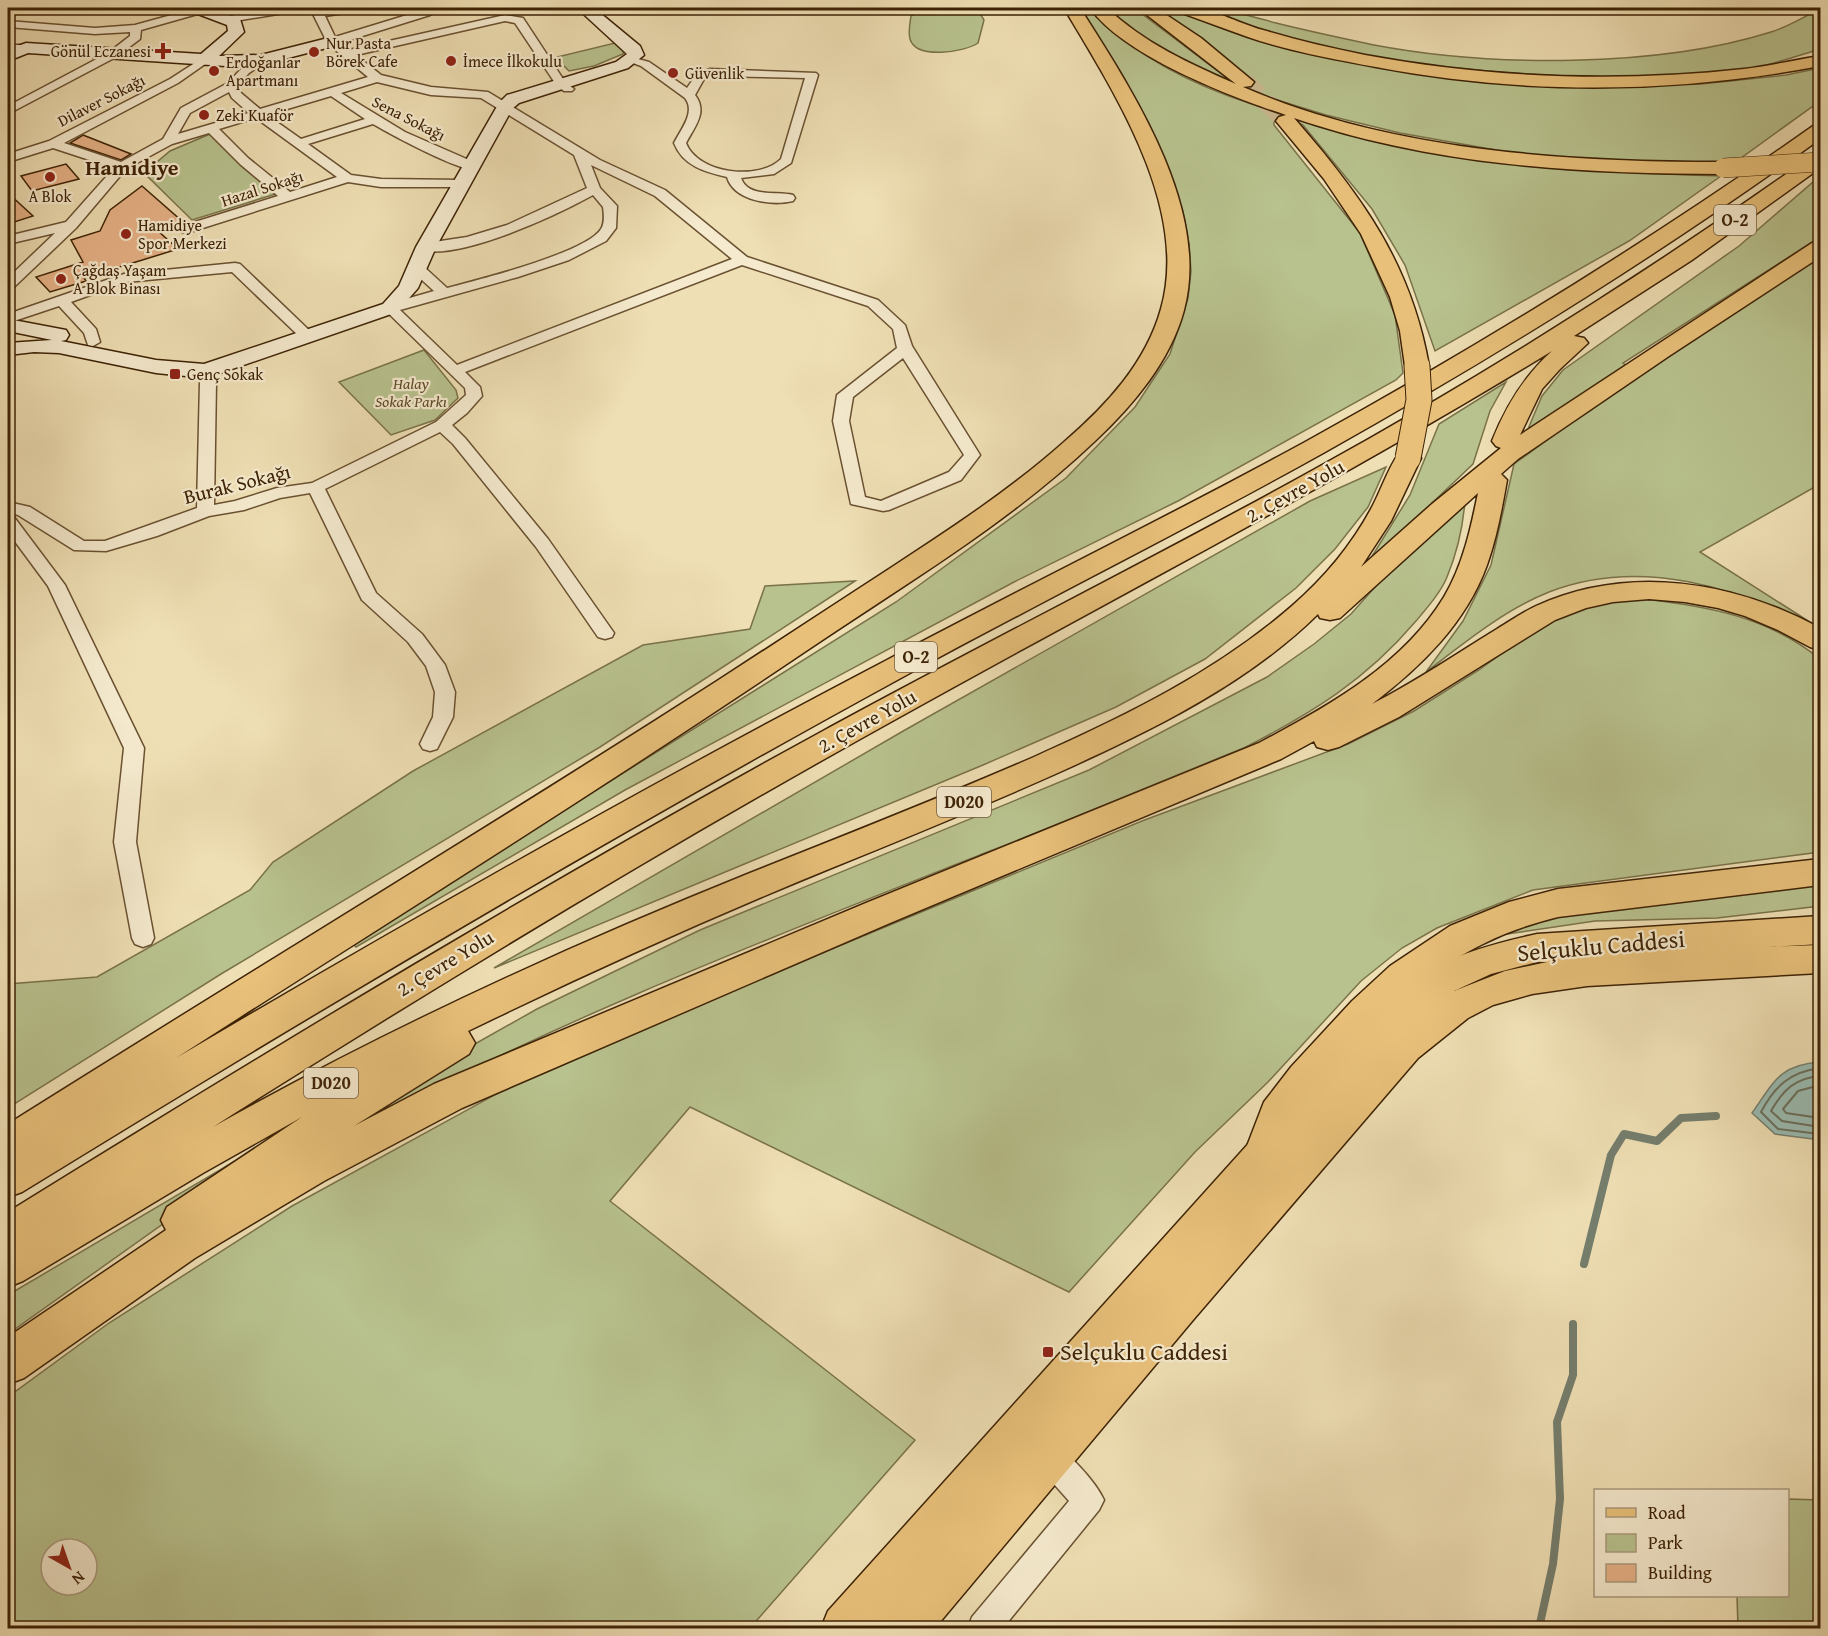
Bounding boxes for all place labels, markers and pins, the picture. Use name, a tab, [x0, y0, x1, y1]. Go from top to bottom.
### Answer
place label: Nur Pasta Börek Cafe	[326, 31, 398, 73]
place label: Gönül Eczanesi	[51, 39, 152, 63]
marker: Gönül Eczanesi	[156, 44, 170, 58]
marker: Nur Pasta Börek Cafe	[307, 45, 321, 59]
place label: İmece İlkokulu	[463, 49, 562, 73]
place label: Erdoğanlar Apartmanı	[226, 50, 301, 92]
marker: İmece İlkokulu	[444, 54, 458, 68]
place label: Güvenlik	[685, 61, 745, 85]
marker: Erdoğanlar Apartmanı	[207, 64, 221, 78]
marker: Güvenlik	[666, 66, 680, 80]
place label: Zeki Kuaför	[216, 103, 294, 127]
marker: Zeki Kuaför	[197, 108, 211, 122]
marker: A Blok	[43, 170, 57, 184]
place label: A Blok	[28, 184, 72, 208]
place label: Hamidiye Spor Merkezi	[138, 213, 227, 255]
marker: Hamidiye Spor Merkezi	[119, 227, 133, 241]
place label: Çağdaş Yaşam A Blok Binası	[73, 258, 166, 300]
marker: Çağdaş Yaşam A Blok Binası	[54, 272, 68, 286]
place label: Genç Sokak	[187, 362, 264, 386]
marker: Genç Sokak	[168, 367, 182, 381]
place label: Selçuklu Caddesi	[1060, 1334, 1228, 1369]
marker: Selçuklu Caddesi	[1041, 1345, 1055, 1359]

